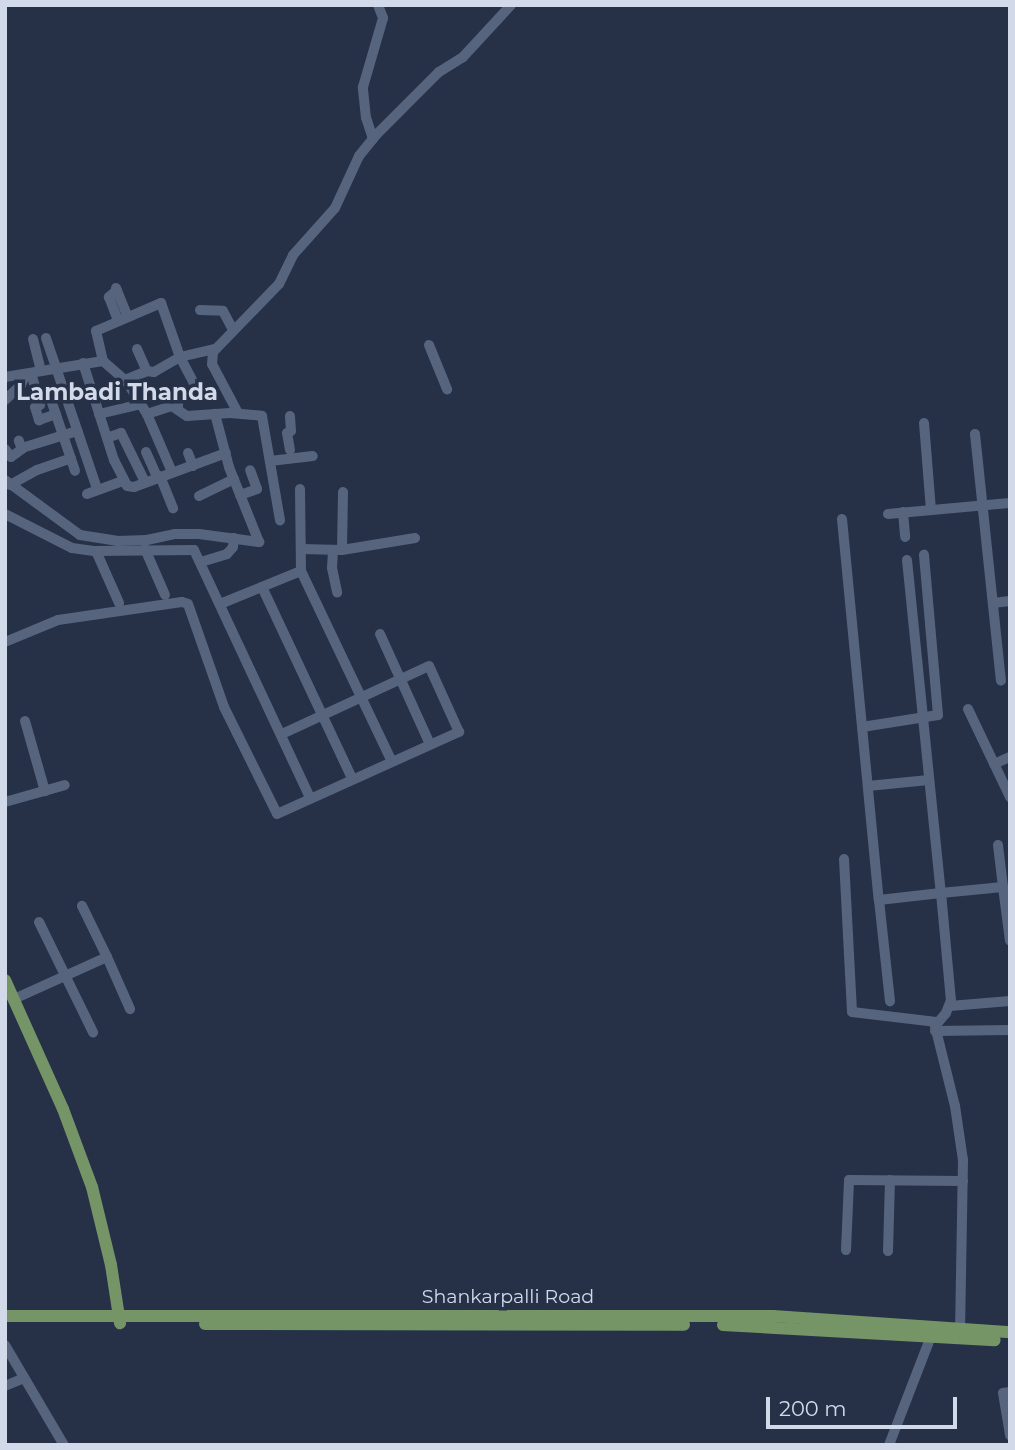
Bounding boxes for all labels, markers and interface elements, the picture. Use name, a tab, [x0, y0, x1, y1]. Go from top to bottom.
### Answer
district label: Lambadi Thanda	[16, 378, 218, 406]
street label: Shankarpalli Road	[422, 1286, 594, 1308]
scale bar	[770, 1384, 961, 1428]
text: 200 m	[779, 1396, 846, 1421]

